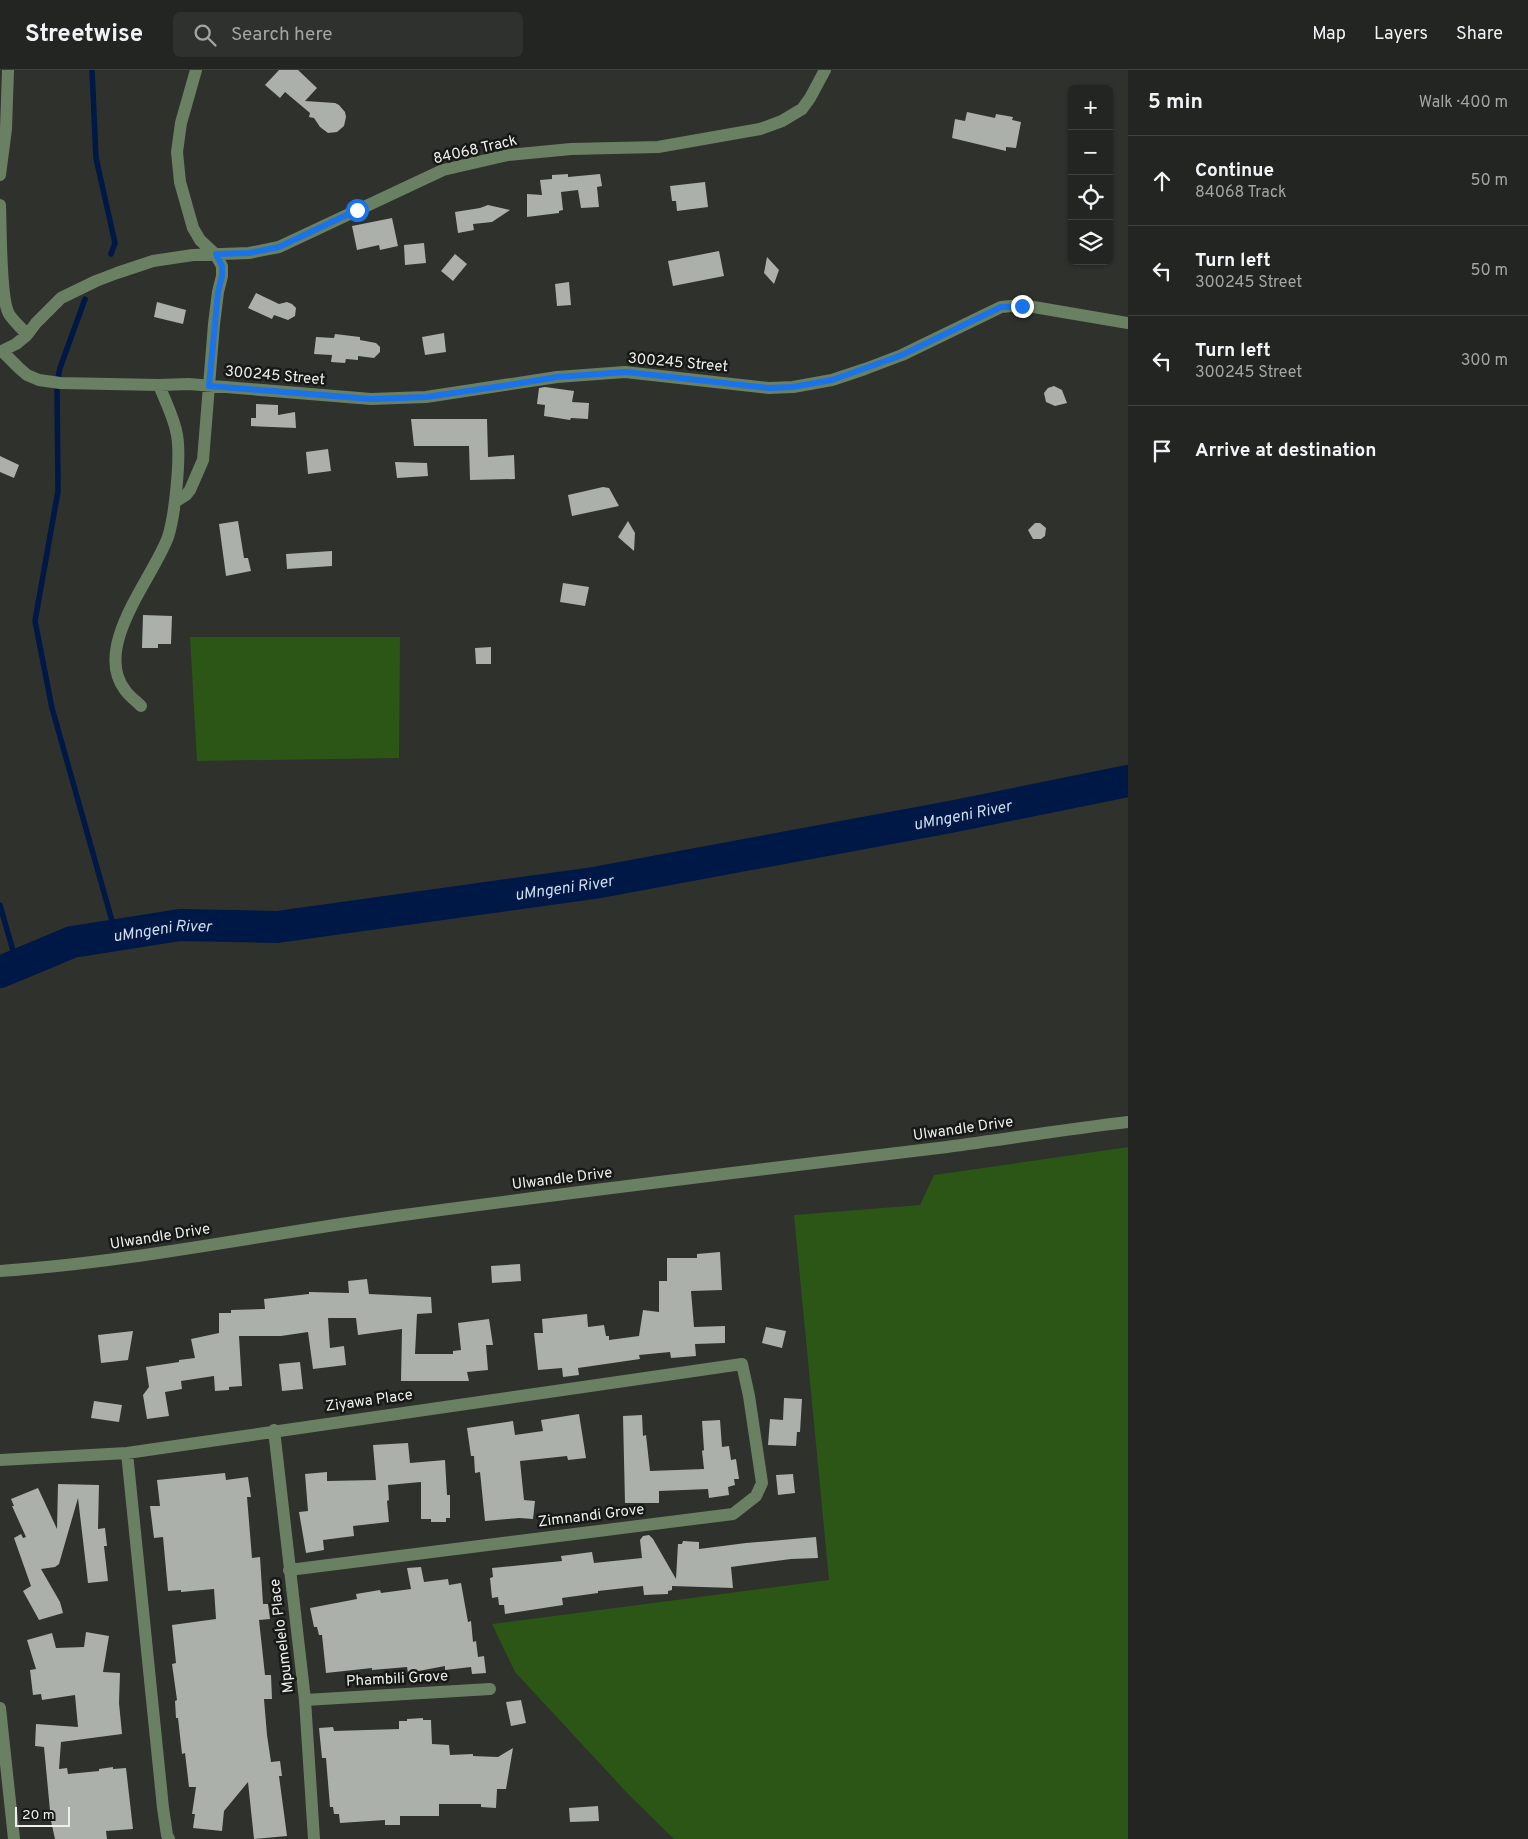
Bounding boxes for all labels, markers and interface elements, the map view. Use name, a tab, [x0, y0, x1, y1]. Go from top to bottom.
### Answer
search box	[173, 12, 523, 57]
text: Streetwise	[25, 20, 143, 50]
icon: search	[191, 21, 219, 49]
text: Search here	[231, 23, 333, 47]
text: Map	[1312, 23, 1346, 46]
text: Layers	[1374, 23, 1428, 46]
text: Share	[1456, 23, 1503, 46]
map controls	[1068, 85, 1113, 265]
button: +	[1068, 85, 1113, 130]
text: 5 min	[1148, 89, 1203, 116]
text: Walk · 400 m	[1419, 93, 1508, 113]
button: −	[1068, 130, 1113, 175]
street label: 84068 Track	[431, 132, 519, 169]
text: Continue	[1195, 159, 1274, 183]
icon: ahead	[1148, 167, 1176, 195]
text: 50 m	[1471, 171, 1508, 191]
button: locate	[1068, 175, 1113, 220]
text: 84068 Track	[1195, 183, 1286, 203]
route start	[346, 199, 369, 222]
button: layers	[1068, 220, 1113, 265]
text: Turn left	[1195, 249, 1271, 273]
icon: left	[1148, 257, 1176, 285]
text: 50 m	[1471, 261, 1508, 281]
text: 300245 Street	[1195, 273, 1302, 293]
route end	[1011, 295, 1034, 318]
text: Turn left	[1195, 339, 1271, 363]
icon: left	[1148, 347, 1176, 375]
street label: 300245 Street	[627, 350, 729, 377]
text: 300 m	[1461, 351, 1508, 371]
street label: 300245 Street	[224, 363, 326, 390]
text: 300245 Street	[1195, 363, 1302, 383]
icon: arrive	[1148, 437, 1176, 465]
text: Arrive at destination	[1195, 439, 1376, 463]
water label: uMngeni River	[912, 796, 1015, 836]
water label: uMngeni River	[513, 871, 617, 906]
water label: uMngeni River	[111, 917, 213, 947]
street label: Ulwandle Drive	[912, 1113, 1015, 1146]
street label: Ulwandle Drive	[511, 1164, 614, 1195]
street label: Ulwandle Drive	[109, 1220, 212, 1255]
street label: Ziyawa Place	[324, 1386, 414, 1417]
street label: Zimnandi Grove	[537, 1501, 646, 1532]
street label: Mpumelelo Place	[266, 1578, 299, 1694]
street label: Phambili Grove	[346, 1667, 449, 1692]
scale bar	[15, 1804, 70, 1827]
text: 20 m	[22, 1807, 55, 1824]

